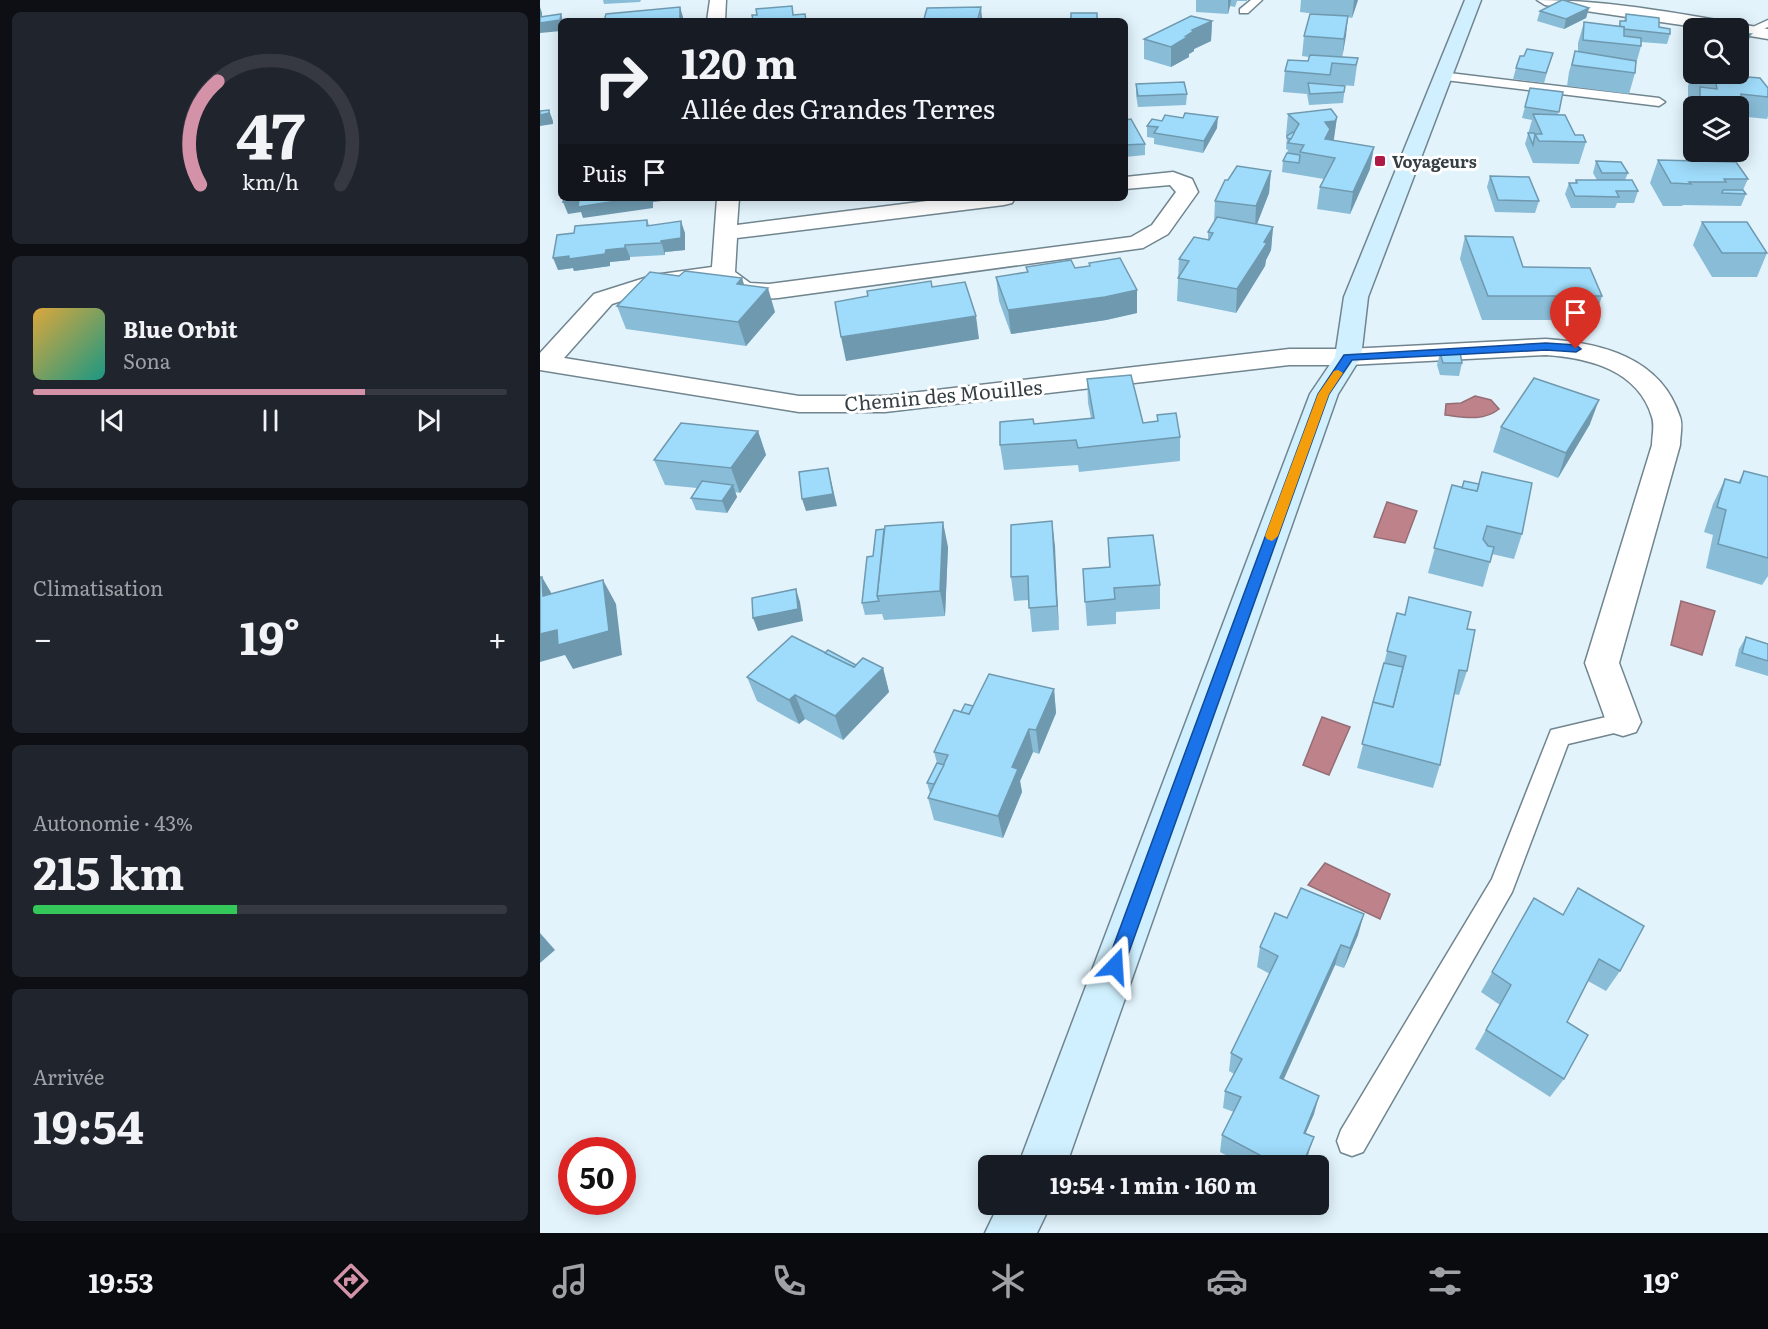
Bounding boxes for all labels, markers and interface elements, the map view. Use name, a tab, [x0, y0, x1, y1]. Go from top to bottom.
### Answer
map controls	[1683, 18, 1749, 162]
button: search	[1683, 18, 1749, 84]
text: 120 m	[681, 30, 797, 92]
icon: right	[582, 42, 660, 120]
text: 47	[235, 86, 305, 178]
text: Allée des Grandes Terres	[681, 87, 995, 127]
button: layers	[1683, 96, 1749, 162]
place label: Voyageurs	[1392, 149, 1477, 173]
marker: Voyageurs	[1373, 154, 1387, 168]
text: Puis	[582, 156, 626, 189]
icon: arrive	[638, 156, 671, 189]
text: km/h	[241, 165, 299, 197]
pin	[1550, 287, 1601, 349]
icon: arrive	[1559, 296, 1592, 329]
text: Blue Orbit	[123, 312, 238, 345]
text: Sona	[123, 345, 171, 375]
street label: Chemin des Mouilles	[843, 370, 1043, 418]
icon: previous	[96, 404, 129, 437]
icon: pause	[254, 404, 287, 437]
icon: next	[412, 404, 445, 437]
text: Climatisation	[33, 572, 163, 602]
text: 19°	[240, 602, 300, 669]
text: −	[33, 612, 52, 661]
text: +	[488, 612, 507, 661]
text: Autonomie · 43%	[33, 807, 193, 837]
text: 215 km	[33, 837, 184, 904]
position arrow	[1083, 934, 1147, 998]
text: Arrivée	[33, 1061, 104, 1091]
text: 19:54	[33, 1091, 144, 1158]
speed limit sign: 50	[558, 1137, 636, 1215]
text: 19:54 · 1 min · 160 m	[1050, 1168, 1257, 1201]
icon: directions	[330, 1260, 372, 1302]
icon: music	[549, 1260, 591, 1302]
icon: phone	[768, 1260, 810, 1302]
icon: climate	[987, 1260, 1029, 1302]
icon: car	[1206, 1260, 1248, 1302]
icon: filters	[1424, 1260, 1466, 1302]
text: 19:53	[88, 1261, 154, 1301]
text: 19°	[1643, 1261, 1680, 1301]

